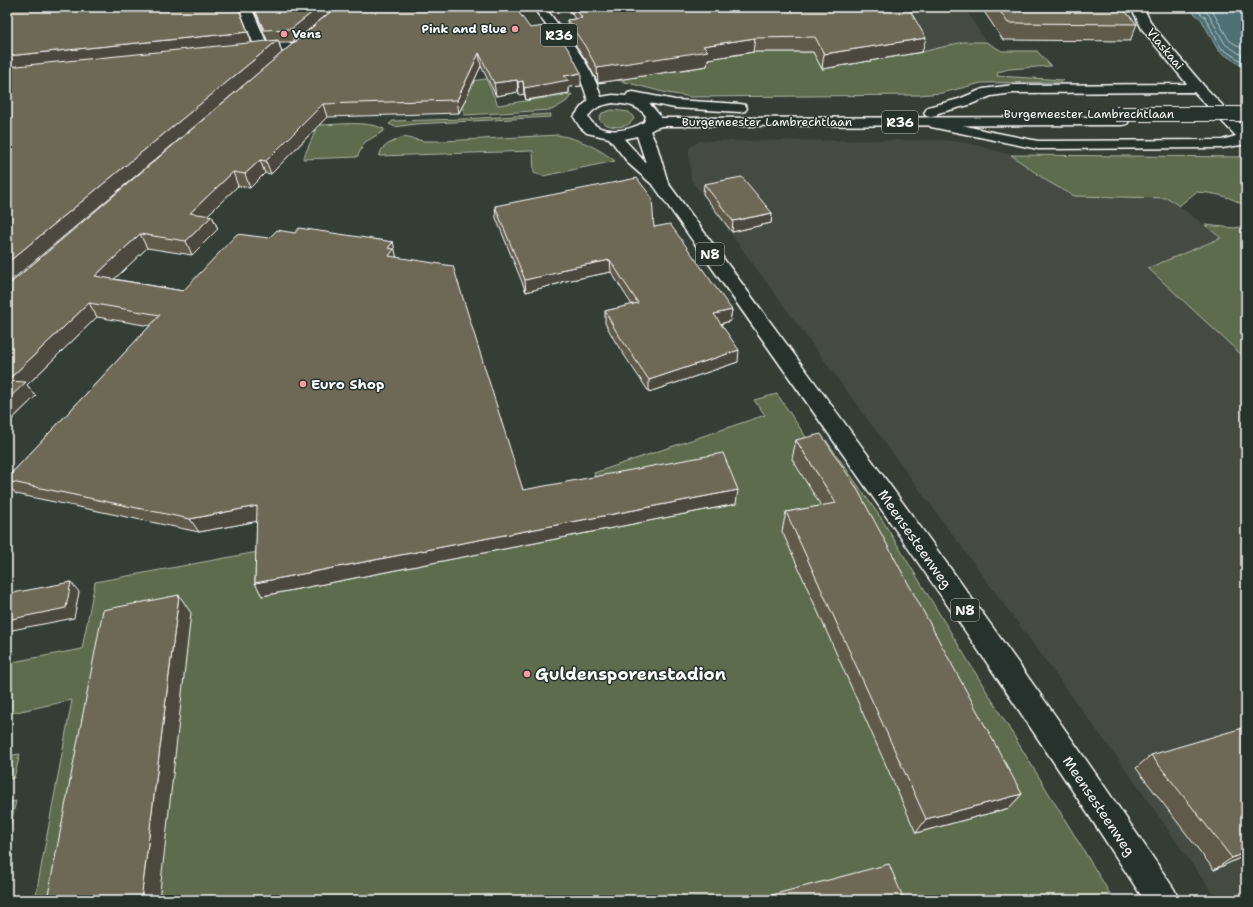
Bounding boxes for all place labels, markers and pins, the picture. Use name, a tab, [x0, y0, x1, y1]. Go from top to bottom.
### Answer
place label: Pink and Blue	[421, 21, 507, 37]
marker: Pink and Blue	[510, 24, 520, 34]
place label: Vens	[292, 26, 321, 42]
marker: Vens	[279, 29, 289, 39]
place label: Euro Shop	[311, 375, 384, 393]
marker: Euro Shop	[298, 379, 308, 389]
place label: Guldensporenstadion	[535, 663, 726, 685]
marker: Guldensporenstadion	[522, 669, 532, 679]

